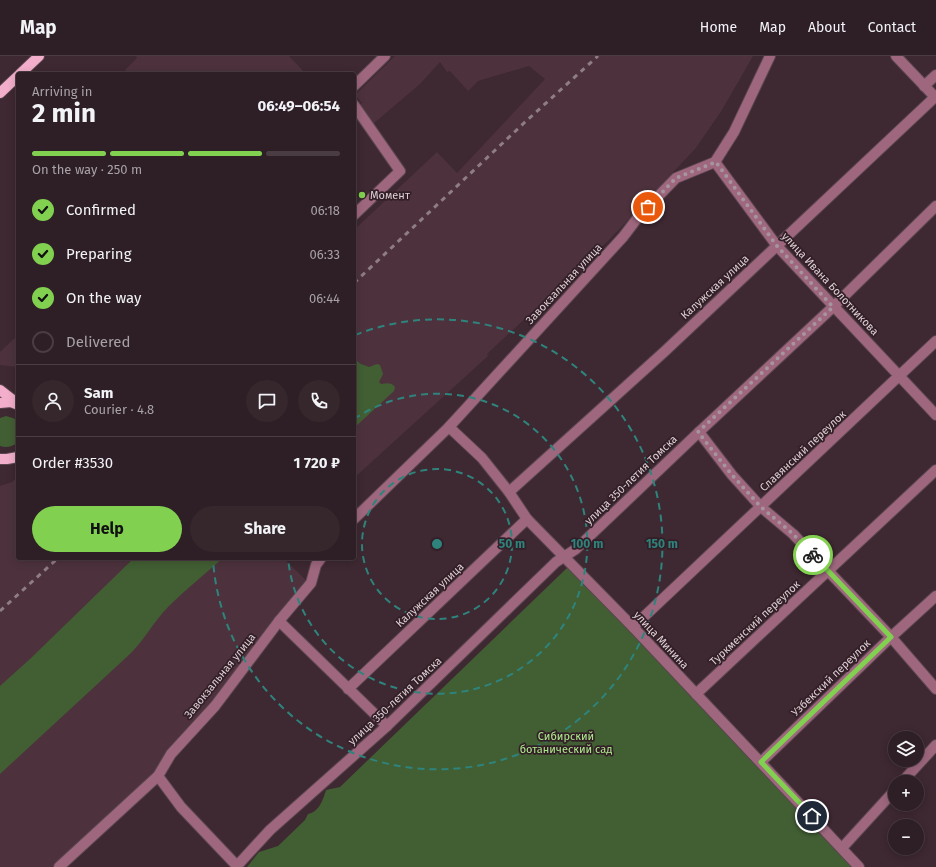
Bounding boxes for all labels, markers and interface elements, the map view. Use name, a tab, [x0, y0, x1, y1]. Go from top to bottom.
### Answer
text: Map	[20, 16, 57, 39]
text: Home	[700, 19, 737, 36]
text: Map	[759, 19, 786, 36]
text: About	[808, 19, 846, 36]
text: Contact	[868, 19, 916, 36]
text: Arriving in	[32, 84, 92, 99]
text: 06:49–06:54	[257, 97, 340, 115]
text: 2 min	[32, 98, 96, 129]
text: On the way · 250 m	[32, 162, 142, 177]
place label: Момент	[370, 189, 410, 202]
marker: Момент	[357, 190, 367, 200]
pin	[631, 190, 665, 224]
icon: bag	[637, 196, 659, 218]
icon: check	[32, 199, 54, 221]
text: Confirmed	[66, 201, 136, 219]
text: 06:18	[310, 203, 340, 218]
street label: улица Ивана Болотникова	[779, 230, 881, 338]
street label: Завокзальная улица	[523, 241, 605, 327]
icon: check	[32, 243, 54, 265]
text: Preparing	[66, 245, 131, 263]
text: 06:33	[310, 247, 340, 262]
street label: Калужская улица	[678, 252, 752, 322]
icon: check	[32, 287, 54, 309]
text: On the way	[66, 289, 141, 307]
text: 06:44	[309, 291, 340, 306]
text: Delivered	[66, 333, 130, 351]
button: person	[32, 380, 74, 422]
button: chat	[246, 380, 288, 422]
button: phone	[298, 380, 340, 422]
text: Sam	[84, 384, 113, 402]
text: Courier · 4.8	[84, 402, 154, 417]
street label: Славянский переулок	[757, 407, 849, 494]
street label: улица 350-летия Томска	[582, 433, 680, 527]
text: Order #3530	[32, 454, 113, 472]
text: 1 720 ₽	[294, 454, 340, 472]
button: Help	[32, 506, 182, 552]
button: Share	[190, 506, 340, 552]
courier	[793, 535, 833, 575]
centre of rings	[430, 537, 444, 551]
text: 50 m	[499, 537, 525, 551]
text: 100 m	[571, 537, 603, 551]
text: 150 m	[646, 537, 678, 551]
icon: bike	[802, 544, 824, 566]
street label: Калужская улица	[393, 560, 467, 630]
street label: Туркменский переулок	[707, 578, 803, 668]
street label: улица Минина	[631, 608, 691, 672]
street label: Завокзальная улица	[182, 631, 258, 721]
street label: Узбекский переулок	[789, 637, 873, 719]
street label: улица 350-летия Томска	[346, 654, 444, 748]
park label: Сибирский ботанический сад	[520, 730, 612, 756]
map controls	[888, 731, 924, 855]
button: layers	[888, 731, 924, 767]
button: +	[888, 775, 924, 811]
pin	[795, 799, 829, 833]
icon: home	[801, 805, 823, 827]
button: −	[888, 819, 924, 855]

